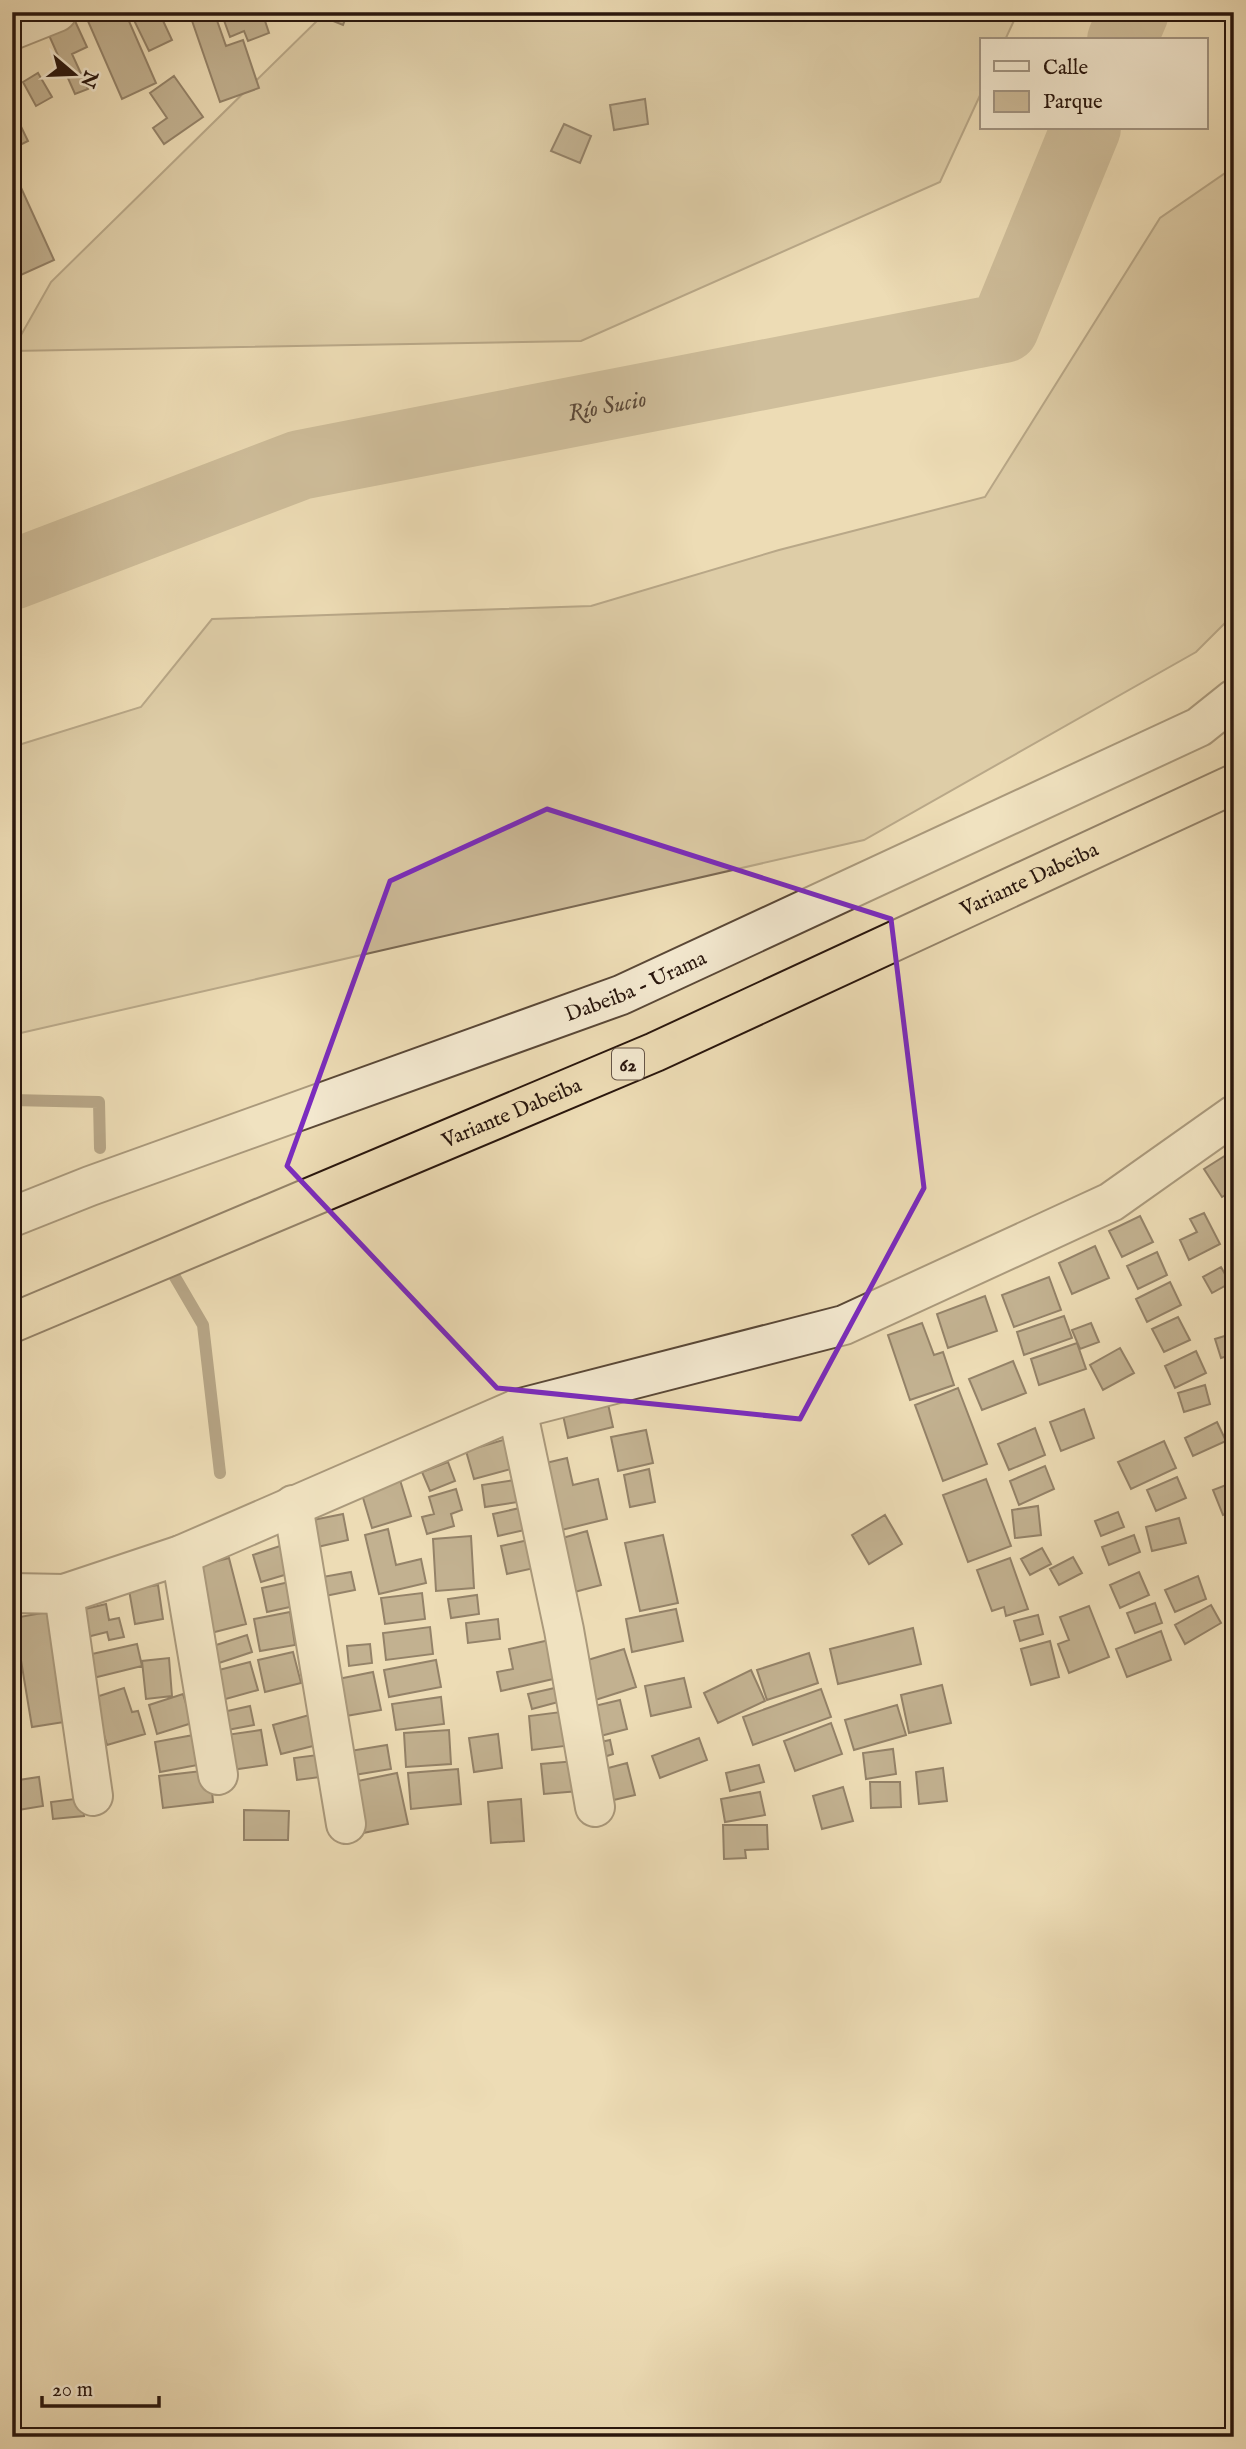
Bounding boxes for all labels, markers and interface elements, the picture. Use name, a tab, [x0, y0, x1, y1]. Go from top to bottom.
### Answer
north arrow	[38, 38, 108, 108]
legend	[980, 38, 1208, 130]
text: Calle	[1043, 55, 1088, 82]
text: N	[74, 66, 103, 91]
text: Parque	[1043, 89, 1103, 116]
water label: Río Sucio	[566, 385, 649, 429]
street label: Variante Dabeiba	[955, 836, 1104, 924]
street label: Dabeiba - Urama	[562, 945, 712, 1029]
road number: 62	[612, 1048, 644, 1080]
street label: Variante Dabeiba	[437, 1072, 587, 1156]
scale bar	[42, 2365, 159, 2409]
text: 20 m	[52, 2377, 93, 2404]

